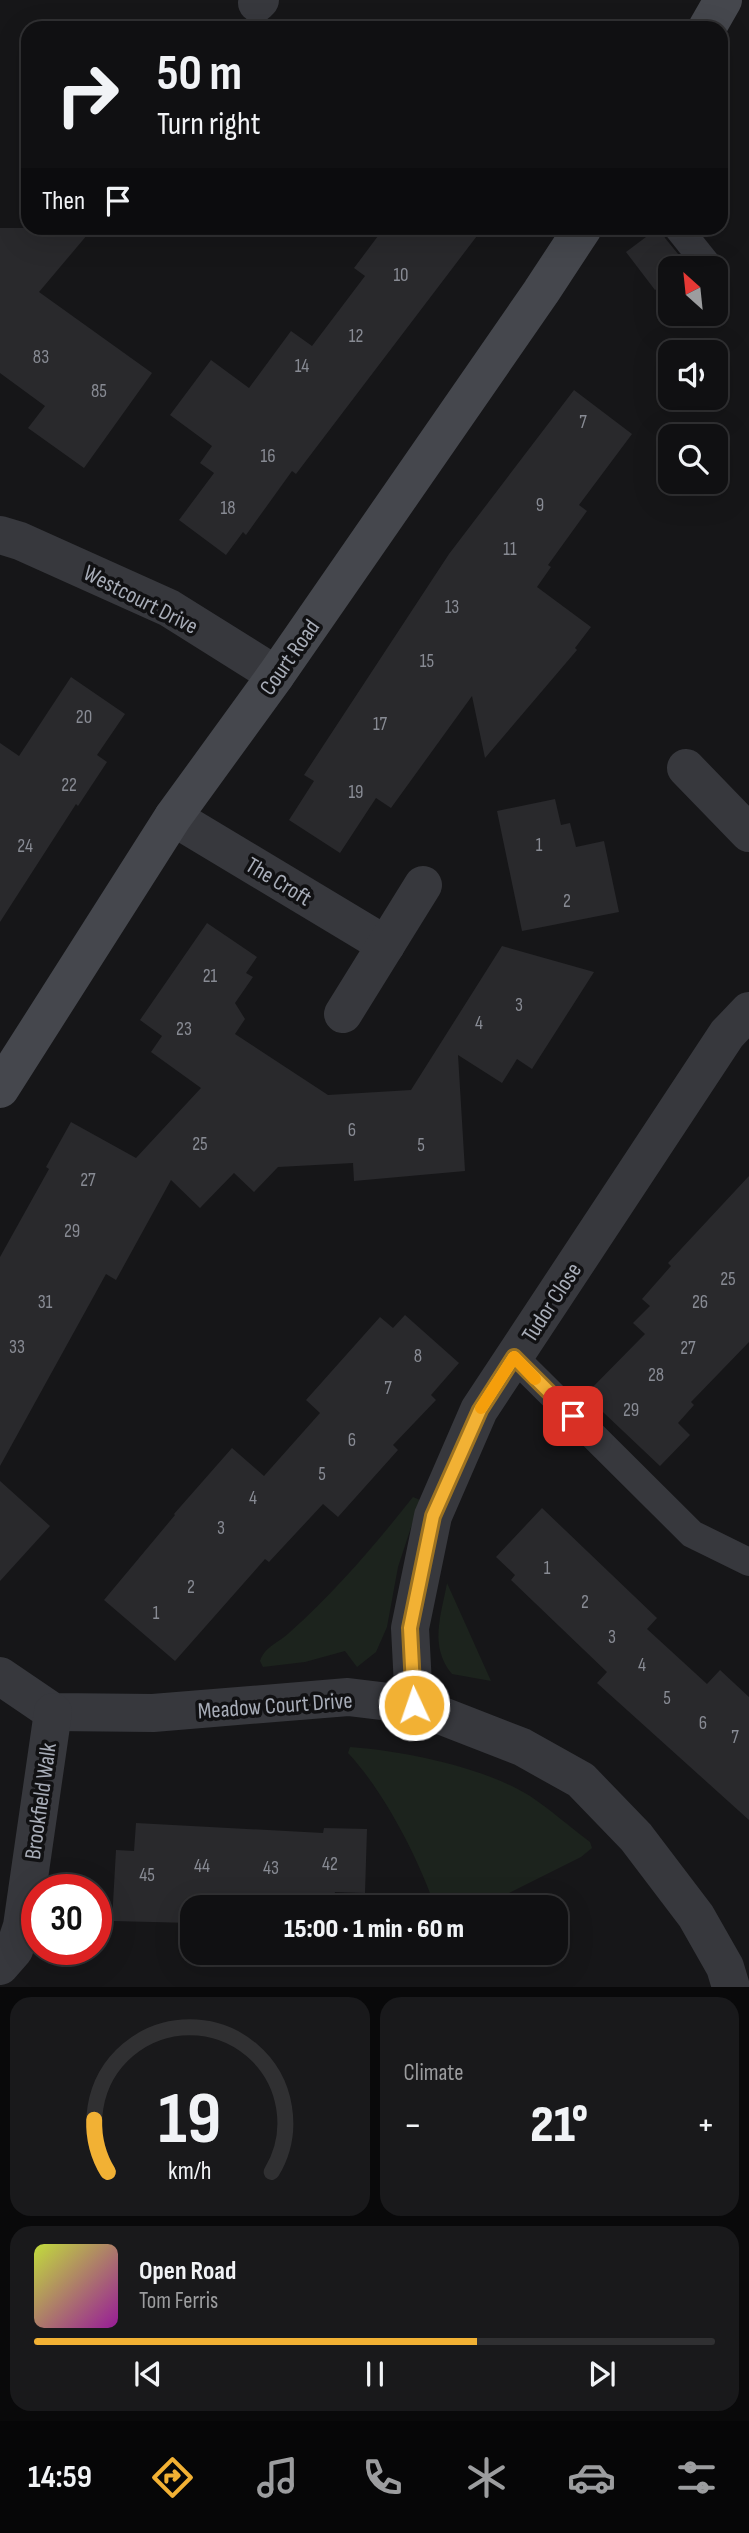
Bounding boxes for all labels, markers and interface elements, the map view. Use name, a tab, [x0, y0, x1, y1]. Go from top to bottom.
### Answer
text: 50 m	[157, 45, 242, 104]
icon: right	[42, 49, 133, 140]
text: Turn right	[157, 105, 261, 144]
icon: arrive	[99, 182, 137, 220]
text: Then	[42, 186, 85, 217]
north arrow	[658, 256, 728, 326]
map controls	[658, 256, 728, 494]
house number: 10	[393, 264, 409, 287]
house number: 12	[349, 325, 363, 348]
button: sound	[658, 340, 728, 410]
house number: 83	[33, 346, 49, 369]
house number: 14	[295, 355, 309, 378]
house number: 85	[91, 380, 107, 403]
house number: 7	[579, 411, 587, 434]
button: search	[658, 424, 728, 494]
house number: 16	[261, 445, 275, 468]
house number: 9	[536, 494, 544, 517]
house number: 18	[221, 497, 235, 520]
house number: 11	[503, 538, 517, 561]
street label: Westcourt Drive	[79, 559, 203, 641]
house number: 13	[445, 596, 459, 619]
street label: Court Road	[254, 614, 326, 701]
house number: 15	[420, 650, 434, 673]
house number: 20	[76, 706, 92, 729]
house number: 17	[373, 713, 388, 736]
house number: 22	[61, 774, 77, 797]
house number: 19	[348, 781, 364, 804]
house number: 1	[536, 834, 543, 857]
house number: 24	[17, 835, 33, 858]
street label: The Croft	[240, 851, 317, 912]
house number: 2	[563, 890, 571, 913]
house number: 21	[203, 965, 218, 988]
house number: 3	[515, 994, 523, 1017]
house number: 4	[475, 1012, 483, 1035]
house number: 23	[176, 1018, 192, 1041]
house number: 6	[348, 1119, 356, 1142]
house number: 25	[192, 1133, 208, 1156]
house number: 5	[417, 1134, 425, 1157]
house number: 27	[80, 1169, 96, 1192]
house number: 29	[64, 1220, 80, 1243]
street label: Tudor Close	[516, 1258, 588, 1348]
house number: 25	[720, 1268, 736, 1291]
house number: 31	[38, 1291, 53, 1314]
house number: 26	[692, 1291, 708, 1314]
house number: 33	[9, 1336, 25, 1359]
house number: 27	[680, 1337, 696, 1360]
house number: 8	[414, 1345, 422, 1368]
house number: 28	[648, 1364, 664, 1387]
house number: 7	[384, 1377, 392, 1400]
pin	[543, 1386, 603, 1446]
icon: arrive	[554, 1397, 592, 1435]
house number: 29	[623, 1399, 639, 1422]
house number: 6	[348, 1429, 356, 1452]
house number: 5	[318, 1463, 326, 1486]
house number: 4	[249, 1487, 257, 1510]
house number: 3	[217, 1517, 225, 1540]
house number: 1	[544, 1557, 551, 1580]
house number: 2	[187, 1576, 195, 1599]
house number: 2	[581, 1591, 589, 1614]
house number: 1	[153, 1602, 160, 1625]
house number: 3	[608, 1626, 616, 1649]
house number: 4	[638, 1654, 646, 1677]
position arrow	[377, 1668, 451, 1742]
street label: Meadow Court Drive	[197, 1687, 353, 1725]
house number: 5	[663, 1687, 671, 1710]
house number: 6	[699, 1712, 707, 1735]
house number: 7	[731, 1726, 739, 1749]
street label: Brookfield Walk	[19, 1741, 63, 1861]
house number: 42	[322, 1853, 338, 1876]
house number: 44	[194, 1855, 210, 1878]
house number: 43	[263, 1857, 279, 1880]
house number: 45	[139, 1864, 155, 1887]
speed limit sign: 30	[21, 1874, 112, 1965]
text: 15:00 · 1 min · 60 m	[284, 1914, 464, 1945]
text: Climate	[404, 2059, 463, 2087]
text: 19	[158, 2077, 221, 2165]
text: 21°	[530, 2094, 588, 2157]
text: −	[404, 2103, 422, 2148]
text: +	[696, 2103, 715, 2148]
text: km/h	[168, 2156, 211, 2187]
text: Open Road	[139, 2256, 236, 2287]
text: Tom Ferris	[139, 2287, 218, 2315]
icon: previous	[129, 2355, 167, 2393]
icon: pause	[356, 2355, 394, 2393]
icon: next	[583, 2355, 621, 2393]
icon: directions	[148, 2453, 197, 2502]
icon: music	[253, 2453, 302, 2502]
icon: phone	[358, 2453, 407, 2502]
icon: climate	[462, 2453, 511, 2502]
icon: car	[567, 2453, 616, 2502]
icon: filters	[672, 2453, 721, 2502]
text: 14:59	[28, 2458, 92, 2497]

